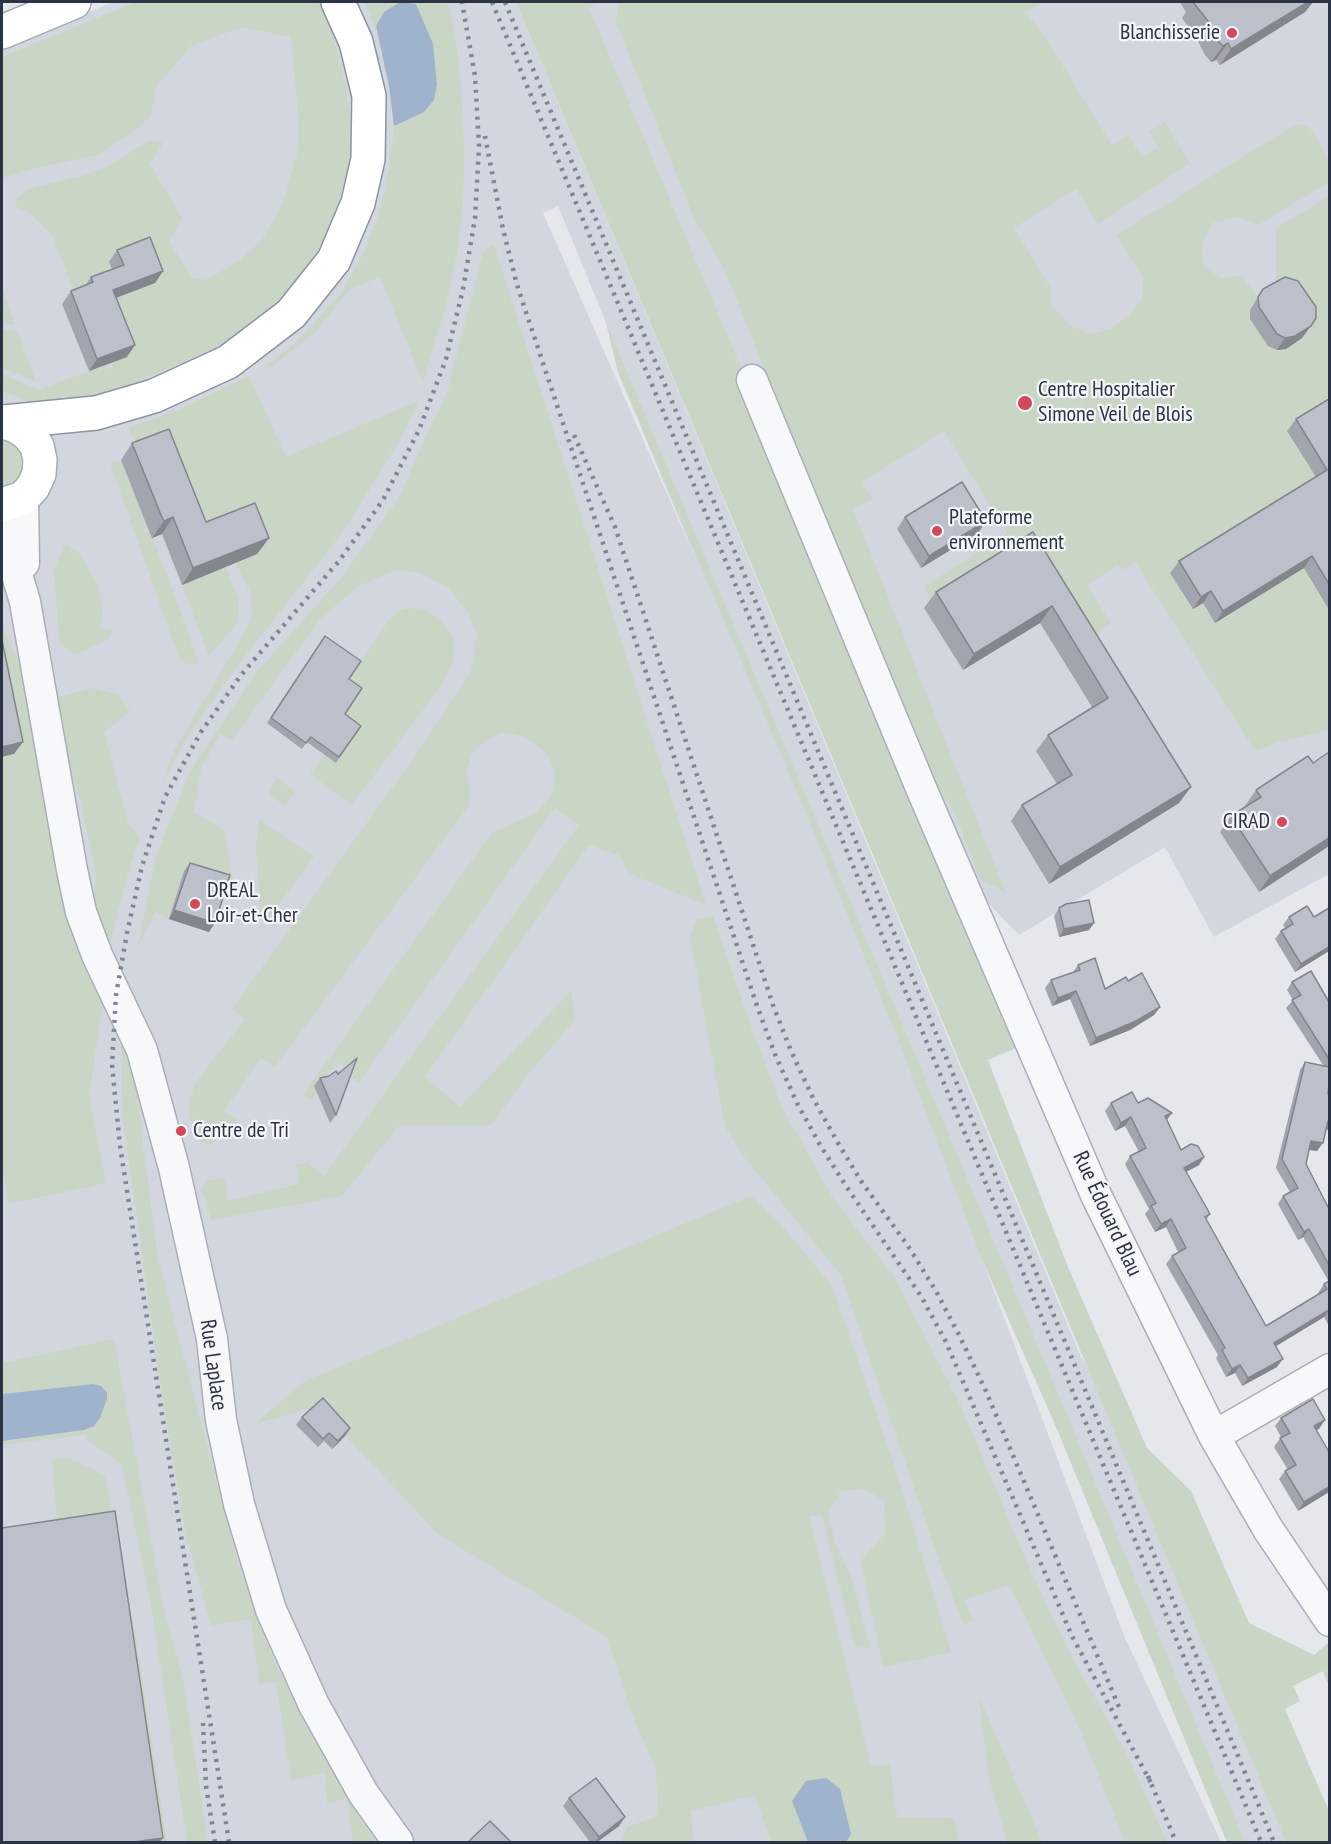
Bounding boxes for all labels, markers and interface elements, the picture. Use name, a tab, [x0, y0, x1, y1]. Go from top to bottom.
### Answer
place label: Blanchisserie	[1120, 20, 1220, 46]
marker: Blanchisserie	[1225, 26, 1239, 40]
place label: Centre Hospitalier Simone Veil de Blois	[1038, 377, 1193, 428]
marker: Centre Hospitalier Simone Veil de Blois	[1016, 394, 1034, 412]
place label: Plateforme environnement	[949, 505, 1064, 556]
marker: Plateforme environnement	[930, 524, 944, 538]
place label: CIRAD	[1223, 809, 1270, 835]
marker: CIRAD	[1275, 815, 1289, 829]
place label: DREAL Loir-et-Cher	[207, 878, 298, 930]
marker: DREAL Loir-et-Cher	[188, 897, 202, 911]
place label: Centre de Tri	[193, 1118, 289, 1144]
marker: Centre de Tri	[174, 1124, 188, 1138]
street label: Rue Édouard Blau	[1067, 1147, 1147, 1281]
street label: Rue Laplace	[194, 1318, 232, 1412]

